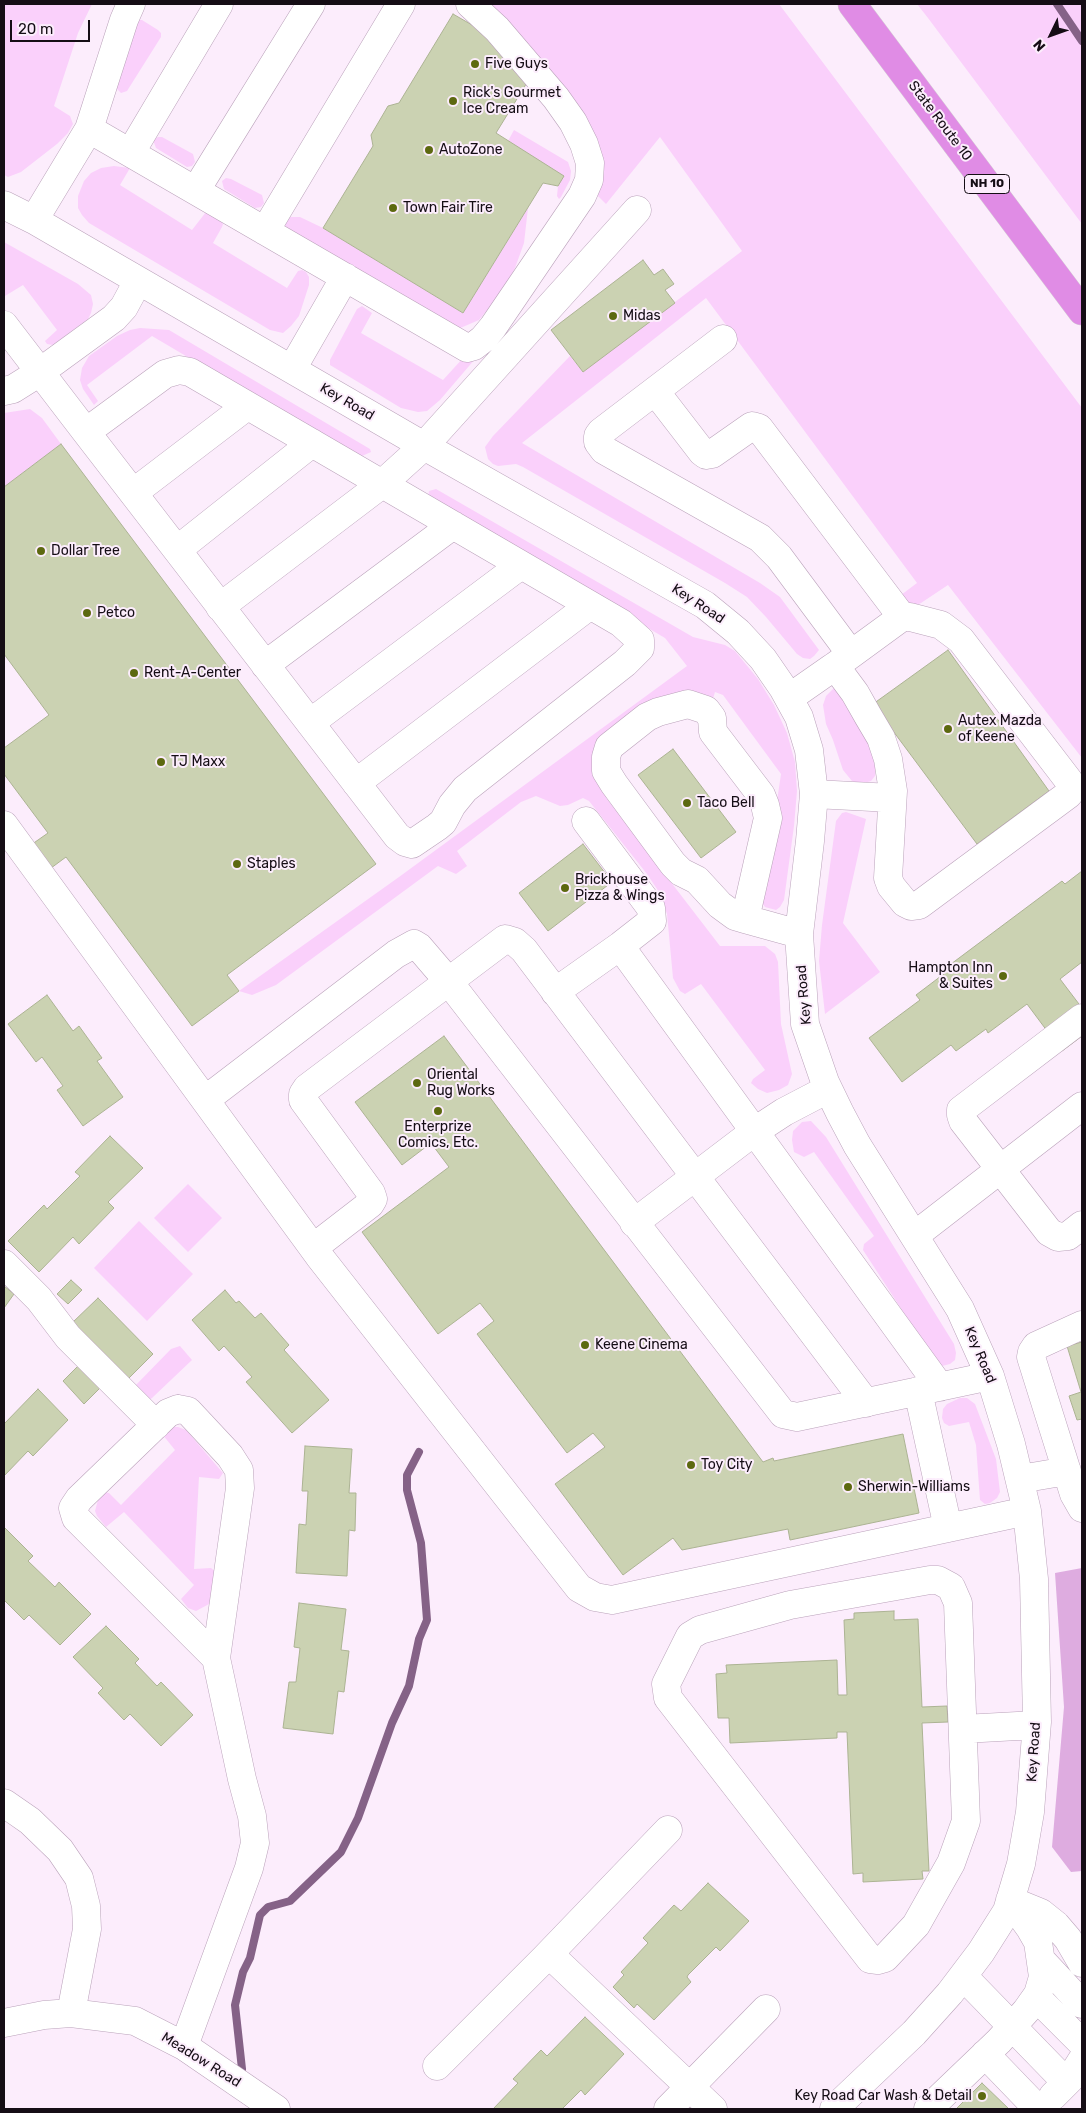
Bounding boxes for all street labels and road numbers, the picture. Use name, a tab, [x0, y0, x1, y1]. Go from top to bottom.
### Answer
street label: State Route 10	[904, 78, 976, 164]
road number: NH 10	[964, 174, 1010, 193]
street label: Key Road	[317, 380, 377, 424]
street label: Key Road	[668, 581, 728, 627]
street label: Key Road	[793, 964, 815, 1026]
street label: Key Road	[961, 1324, 999, 1386]
street label: Key Road	[1024, 1722, 1044, 1782]
street label: Meadow Road	[158, 2029, 244, 2091]

